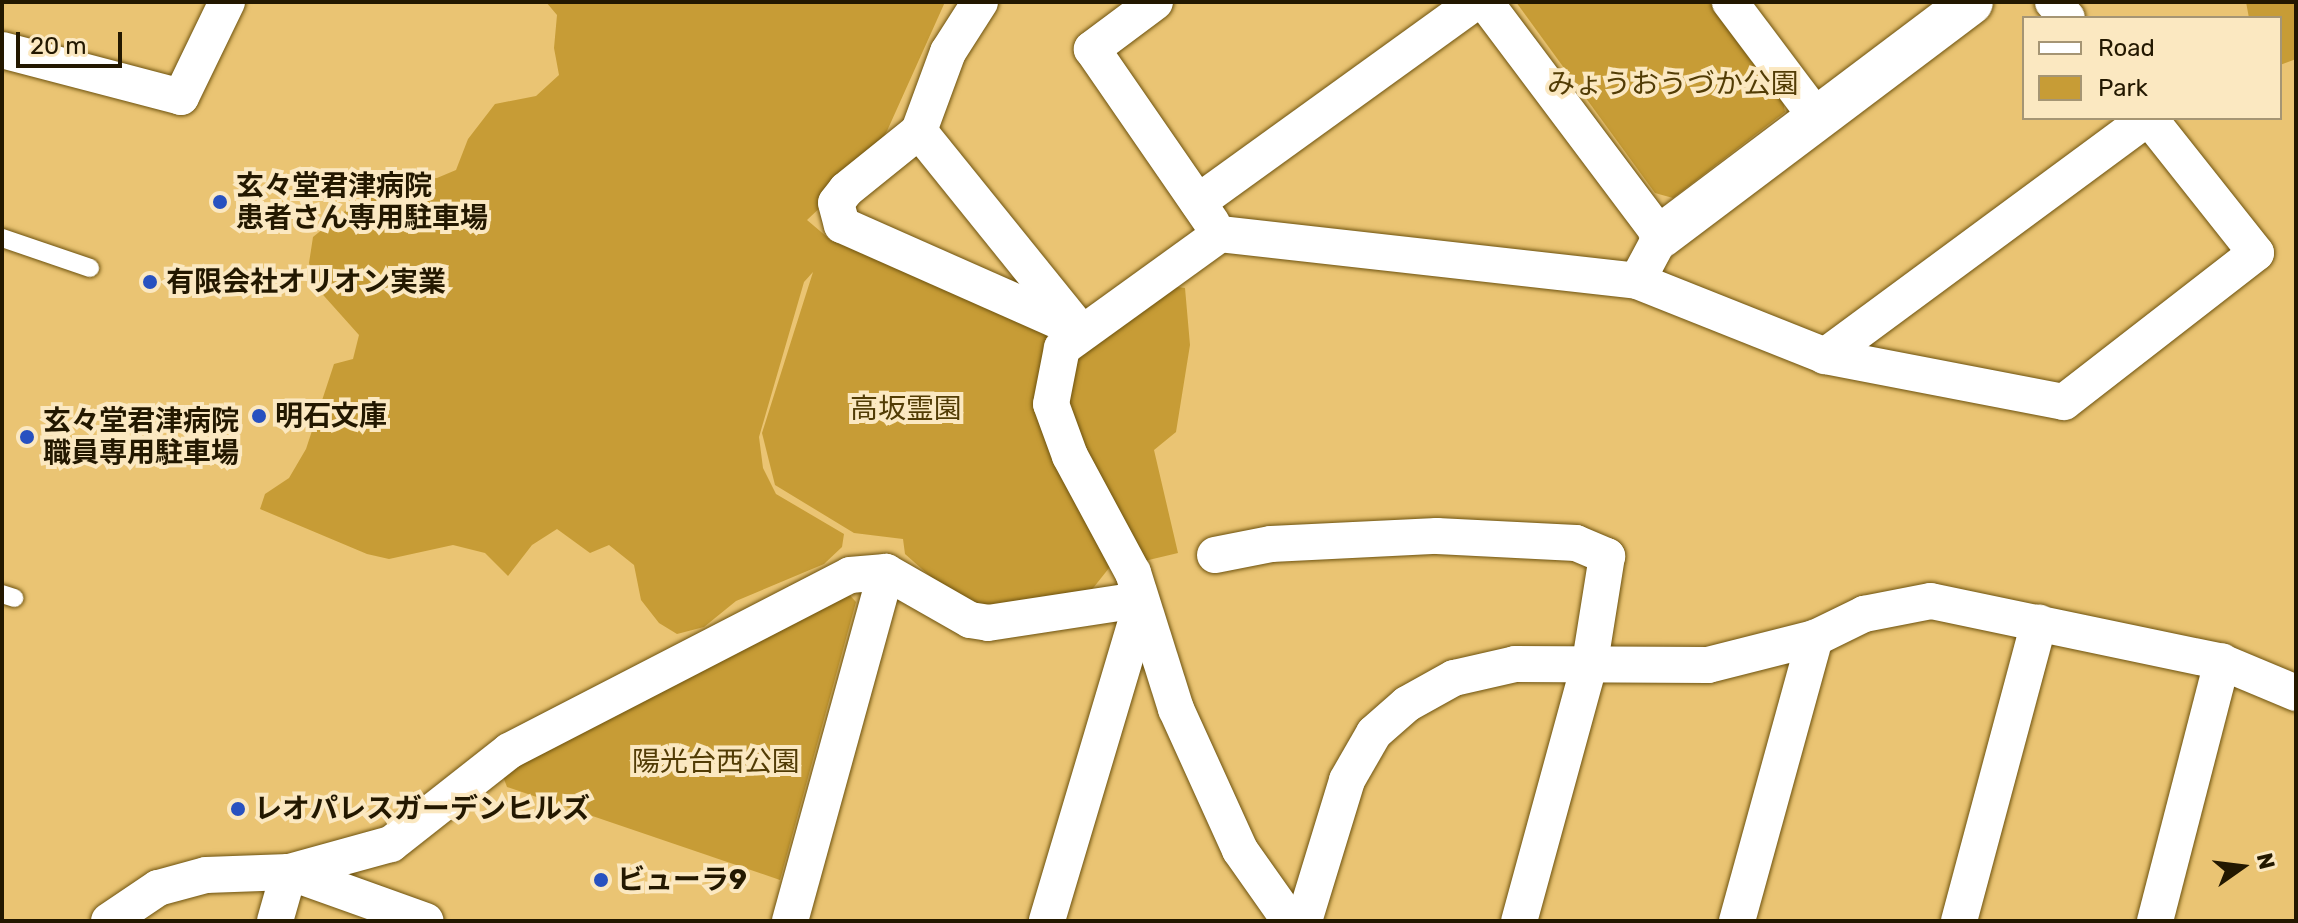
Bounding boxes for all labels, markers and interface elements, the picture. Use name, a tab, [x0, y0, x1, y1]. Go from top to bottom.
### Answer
scale bar	[20, 16, 126, 66]
legend	[2022, 16, 2282, 120]
text: 20 m	[30, 32, 87, 60]
text: Road	[2098, 34, 2155, 62]
park label: みょうおうづか公園	[1547, 67, 1799, 101]
text: Park	[2098, 74, 2148, 102]
place label: 玄々堂君津病院 患者さん専用駐車場	[236, 169, 488, 235]
marker: 玄々堂君津病院 患者さん専用駐車場	[211, 193, 229, 211]
place label: 有限会社オリオン実業	[166, 265, 446, 299]
marker: 有限会社オリオン実業	[141, 273, 159, 291]
park label: 高坂霊園	[850, 392, 962, 426]
place label: 明石文庫	[275, 399, 387, 433]
place label: 玄々堂君津病院 職員専用駐車場	[43, 404, 239, 470]
marker: 明石文庫	[250, 407, 268, 425]
marker: 玄々堂君津病院 職員専用駐車場	[18, 428, 36, 446]
park label: 陽光台西公園	[632, 745, 800, 779]
place label: レオパレスガーデンヒルズ	[254, 792, 590, 826]
marker: レオパレスガーデンヒルズ	[229, 800, 247, 818]
north arrow	[2202, 827, 2282, 907]
text: N	[2251, 850, 2281, 872]
place label: ビューラ9	[617, 863, 747, 897]
marker: ビューラ9	[592, 871, 610, 889]

